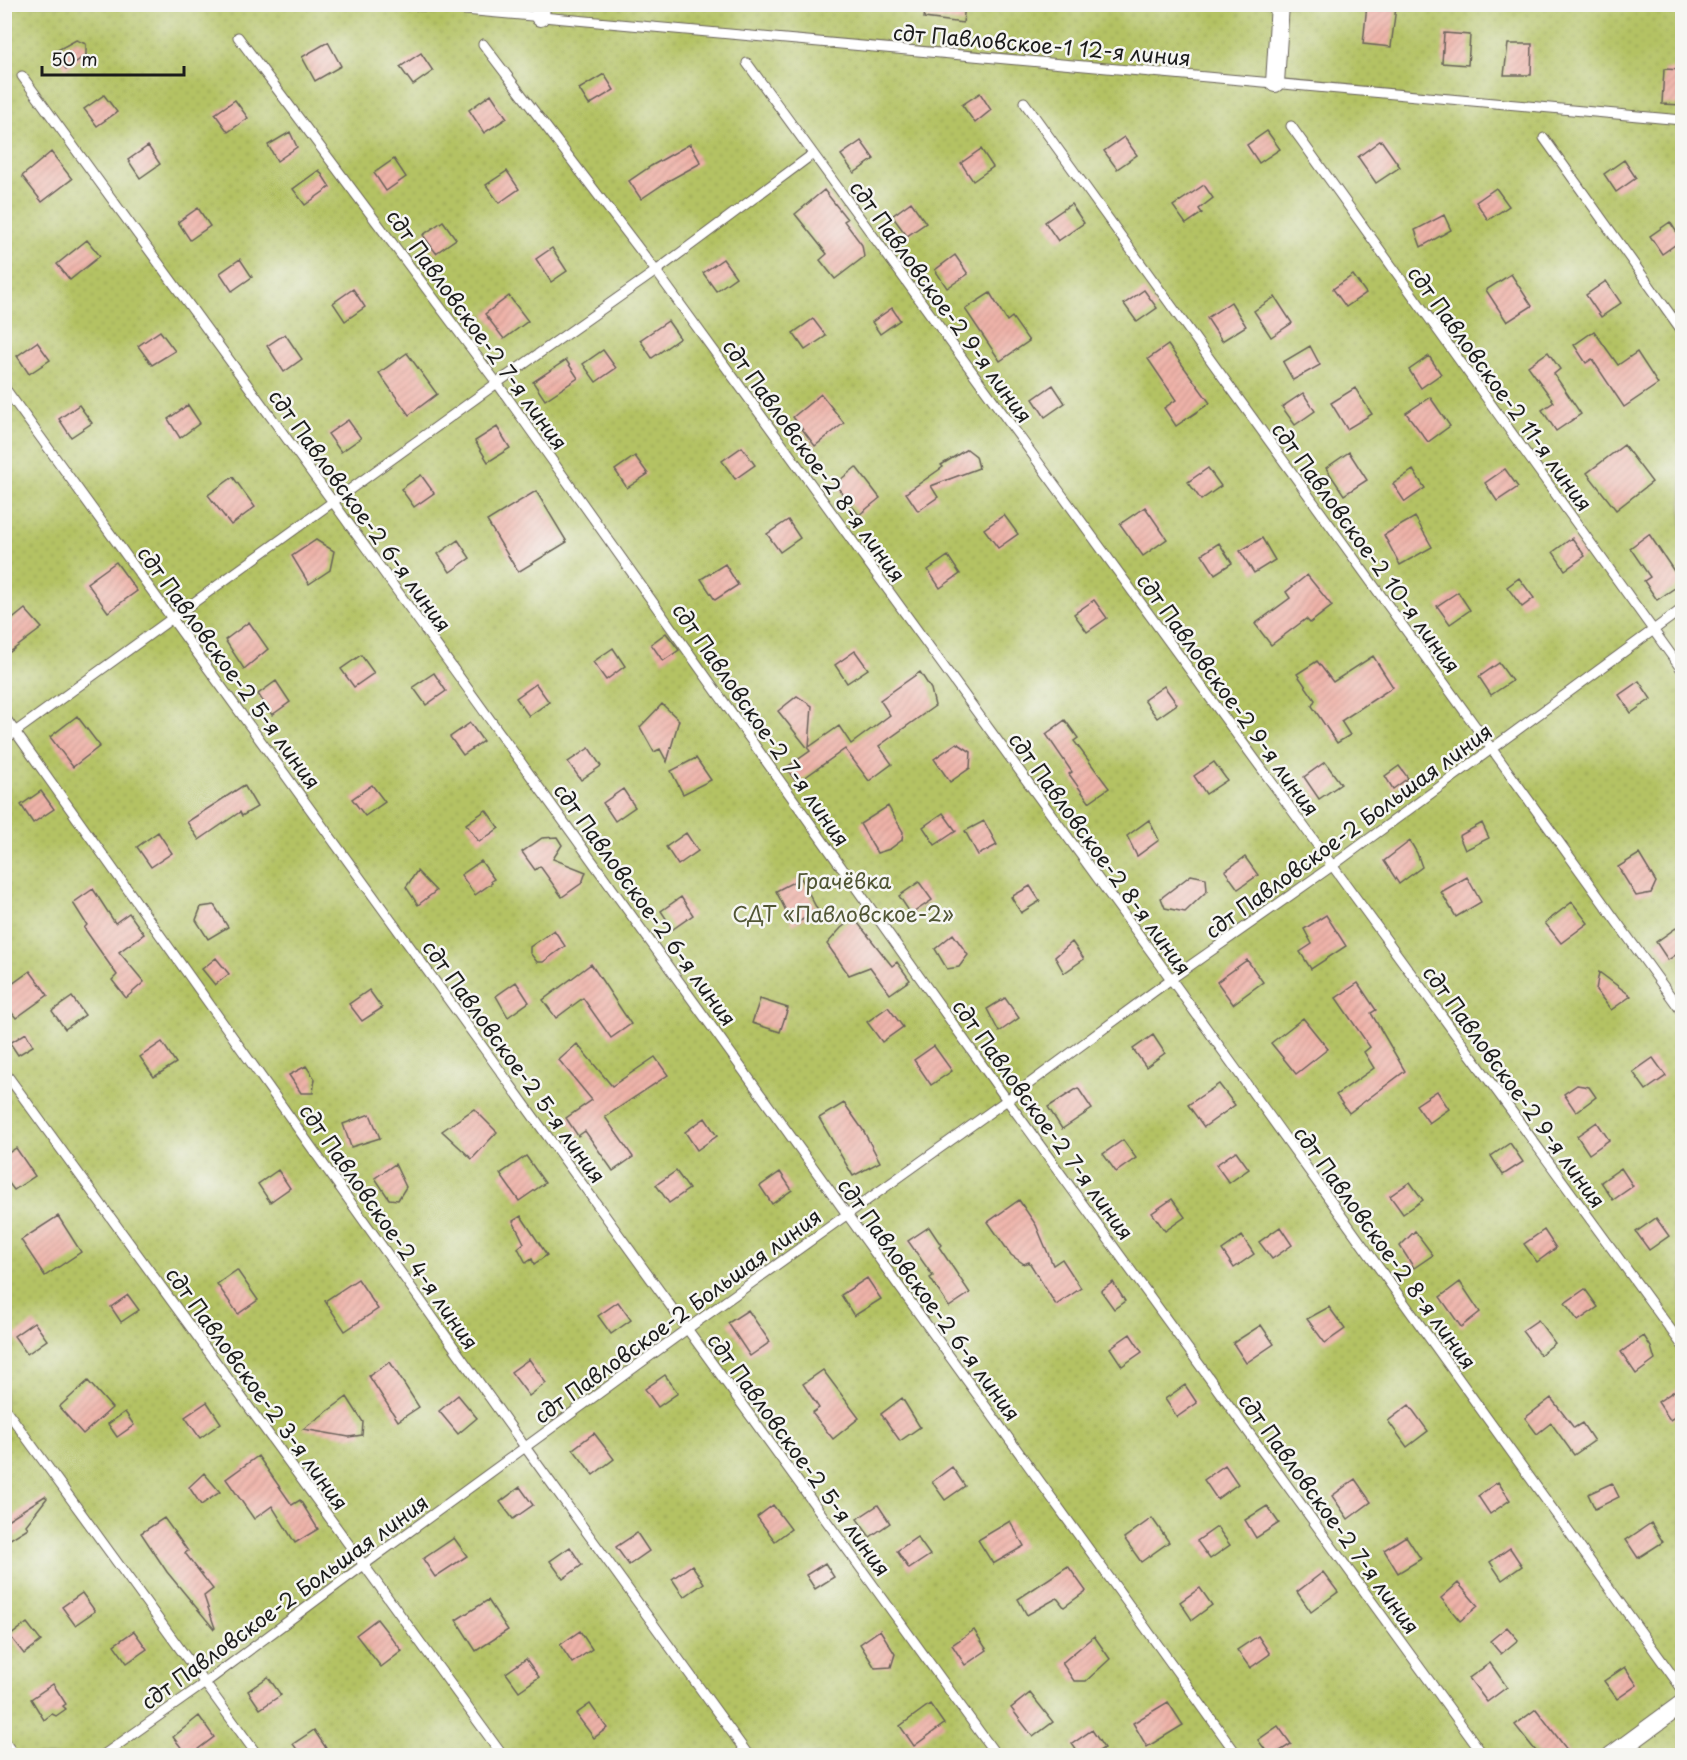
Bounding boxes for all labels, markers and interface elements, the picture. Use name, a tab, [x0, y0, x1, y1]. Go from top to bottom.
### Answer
street label: сдт Павловское-1 12-я линия	[892, 15, 1192, 73]
scale bar	[42, 39, 184, 77]
text: 50 m	[51, 45, 98, 72]
street label: сдт Павловское-2 9-я линия	[843, 173, 1041, 429]
street label: сдт Павловское-2 7-я линия	[380, 202, 576, 456]
street label: сдт Павловское-2 11-я линия	[1401, 259, 1601, 517]
street label: сдт Павловское-2 8-я линия	[716, 332, 914, 588]
street label: сдт Павловское-2 6-я линия	[262, 382, 460, 638]
street label: сдт Павловское-2 10-я линия	[1265, 415, 1469, 679]
street label: сдт Павловское-2 5-я линия	[131, 539, 329, 795]
street label: сдт Павловское-2 9-я линия	[1130, 566, 1328, 822]
street label: сдт Павловское-2 7-я линия	[665, 596, 859, 852]
street label: сдт Павловское-2 Большая линия	[1198, 715, 1498, 945]
street label: сдт Павловское-2 8-я линия	[1002, 725, 1200, 981]
street label: сдт Павловское-2 6-я линия	[547, 776, 745, 1032]
park label: Грачёвка	[797, 864, 891, 896]
park label: СДТ «Павловское-2»	[732, 897, 954, 929]
street label: сдт Павловское-2 5-я линия	[416, 933, 614, 1189]
street label: сдт Павловское-2 9-я линия	[1416, 958, 1614, 1214]
street label: сдт Павловское-2 7-я линия	[946, 992, 1142, 1246]
street label: сдт Павловское-2 4-я линия	[293, 1096, 487, 1356]
street label: сдт Павловское-2 8-я линия	[1287, 1119, 1485, 1375]
street label: сдт Павловское-2 6-я линия	[831, 1171, 1029, 1427]
street label: сдт Павловское-2 Большая линия	[527, 1200, 827, 1430]
street label: сдт Павловское-2 3-я линия	[159, 1260, 357, 1516]
street label: сдт Павловское-2 5-я линия	[701, 1326, 899, 1582]
street label: сдт Павловское-2 7-я линия	[1232, 1386, 1428, 1640]
street label: сдт Павловское-2 Большая линия	[134, 1486, 434, 1716]

